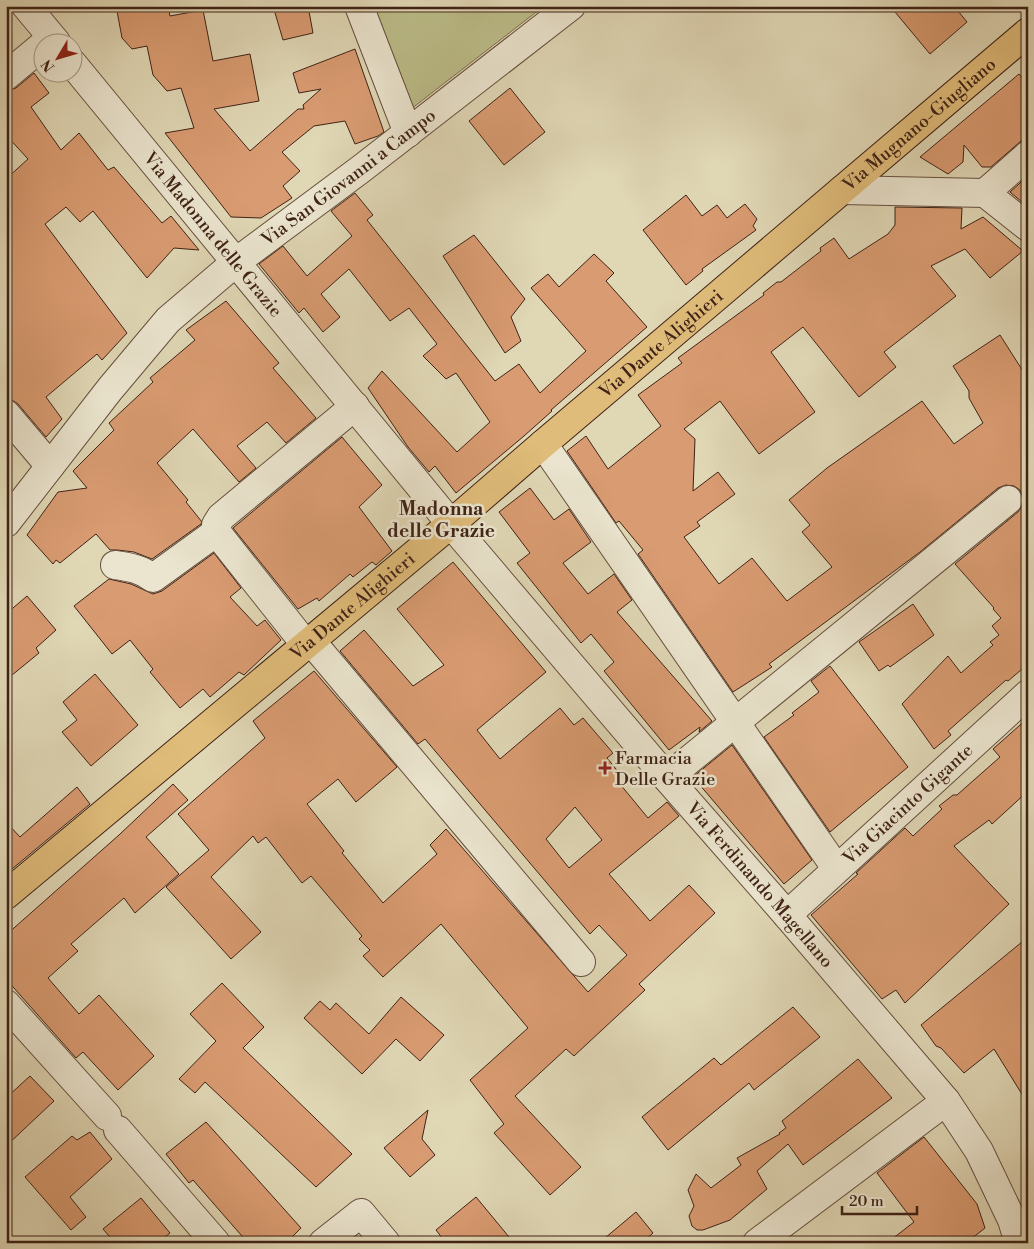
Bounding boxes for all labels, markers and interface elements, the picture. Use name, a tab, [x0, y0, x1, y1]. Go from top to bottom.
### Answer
north arrow	[32, 32, 82, 82]
street label: Via Mugnano-Giugliano	[837, 53, 1001, 197]
text: N	[38, 55, 59, 75]
street label: Via San Giovanni a Campo	[256, 104, 441, 252]
street label: Via Madonna delle Grazie	[137, 147, 287, 322]
street label: Via Dante Alighieri	[593, 285, 728, 404]
district label: Madonna delle Grazie	[387, 497, 495, 543]
street label: Via Dante Alighieri	[284, 548, 420, 666]
street label: Via Giacinto Gigante	[838, 739, 978, 871]
place label: Farmacia Delle Grazie	[615, 747, 715, 791]
marker: Farmacia Delle Grazie	[599, 762, 611, 774]
street label: Via Ferdinando Magellano	[681, 797, 838, 973]
scale bar	[842, 1184, 916, 1216]
text: 20 m	[849, 1192, 884, 1211]

